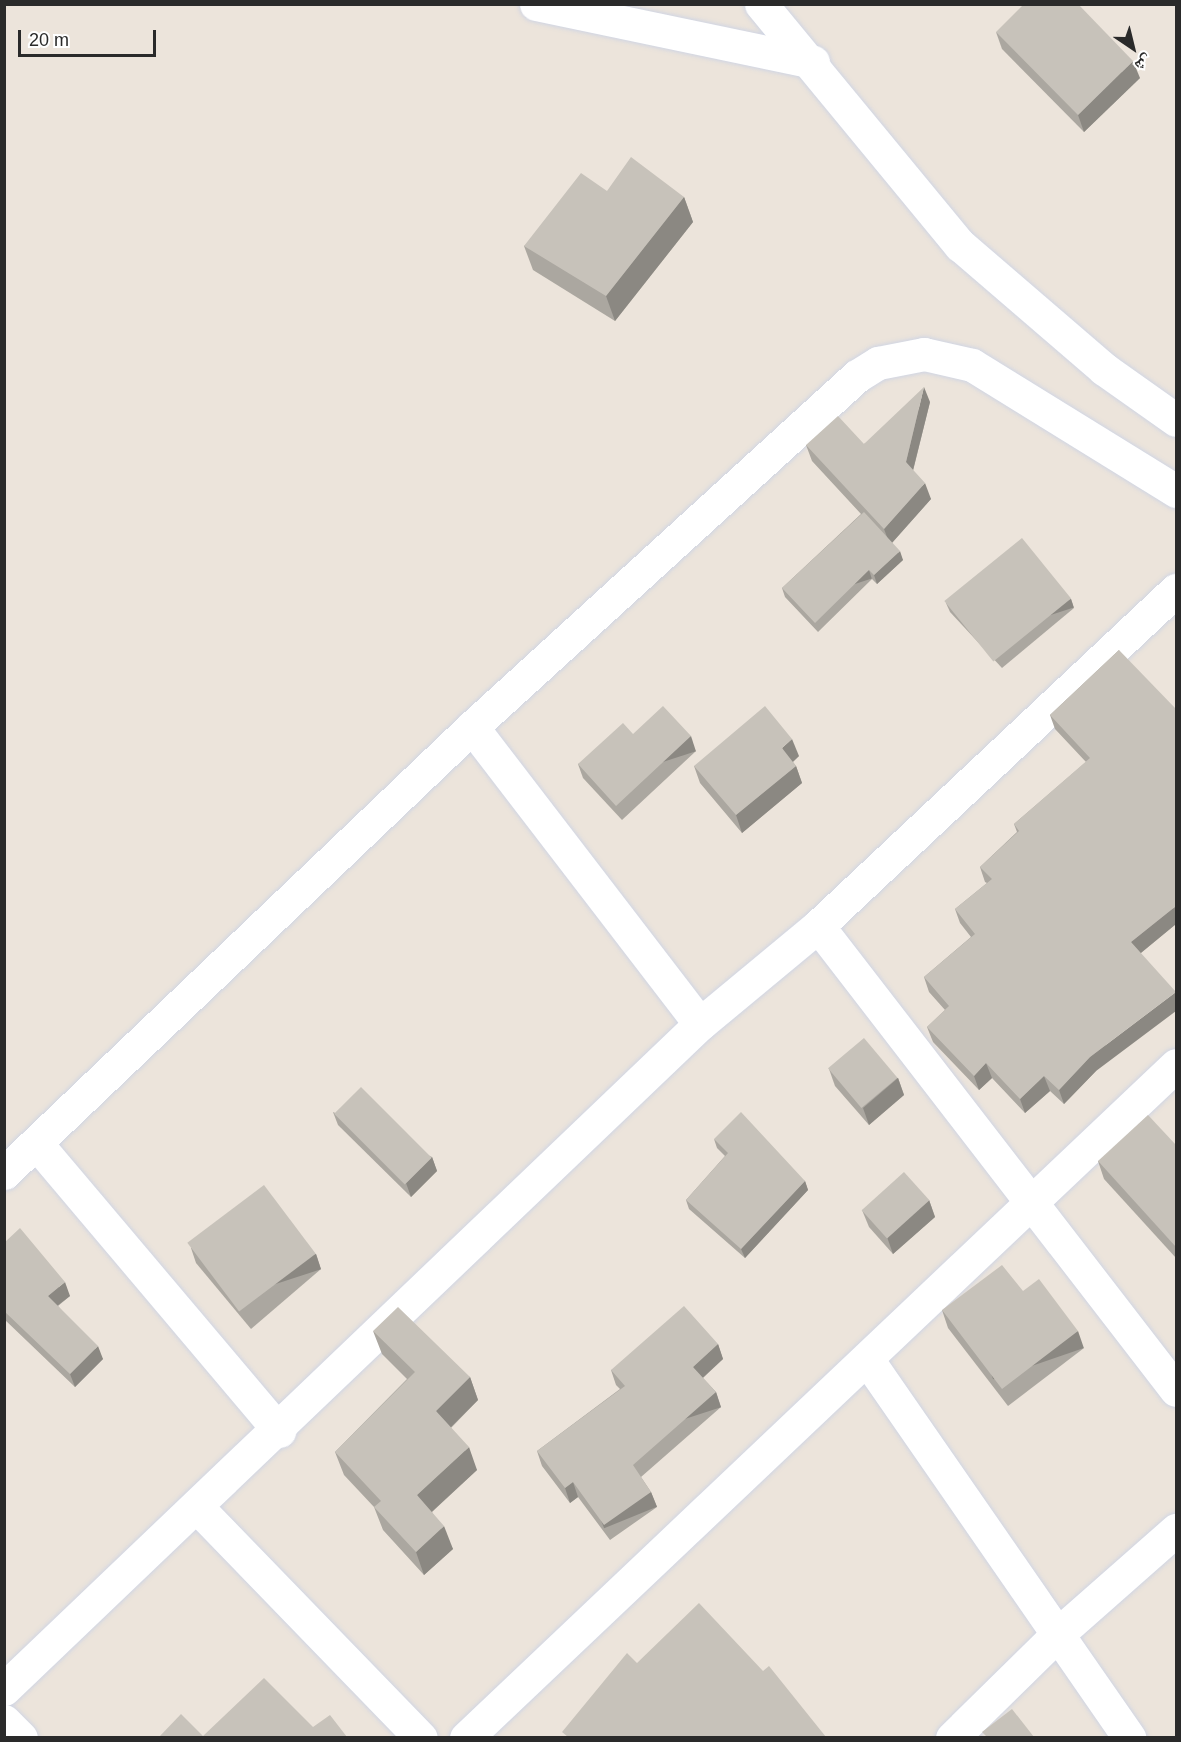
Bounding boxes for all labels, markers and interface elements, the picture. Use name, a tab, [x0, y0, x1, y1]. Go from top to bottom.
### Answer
scale bar	[21, 18, 159, 56]
north arrow	[1103, 18, 1163, 78]
text: 20 m	[29, 30, 69, 50]
text: ش	[1132, 51, 1155, 75]

